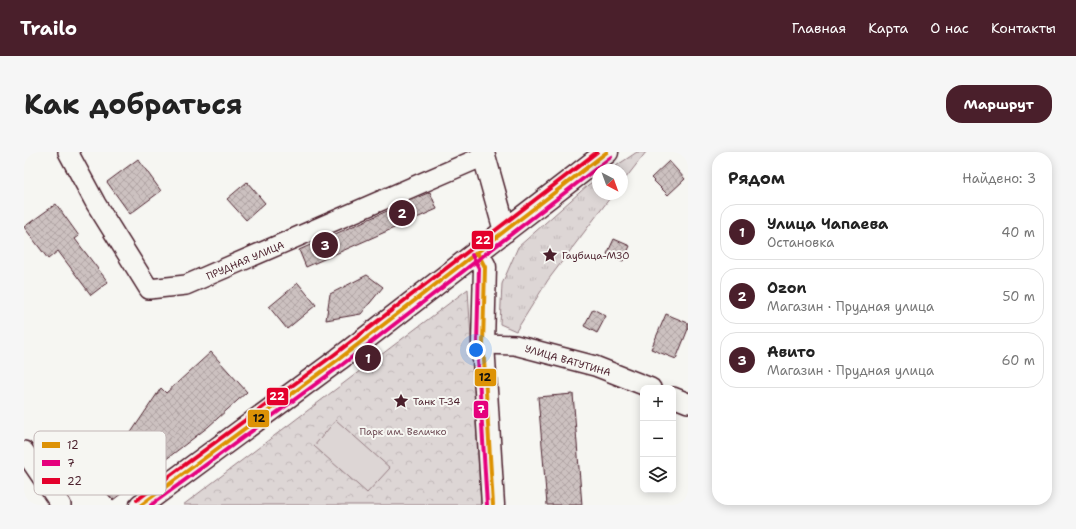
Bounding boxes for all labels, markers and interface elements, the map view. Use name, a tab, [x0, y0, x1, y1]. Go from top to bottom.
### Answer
text: Trailo	[20, 16, 77, 41]
text: Главная	[792, 19, 846, 37]
text: Карта	[868, 19, 908, 37]
text: О нас	[930, 19, 969, 37]
text: Контакты	[991, 19, 1056, 37]
text: Как добраться	[24, 85, 243, 123]
button: Маршрут	[946, 85, 1052, 123]
north arrow	[592, 164, 628, 200]
text: Рядом	[728, 167, 785, 189]
text: Найдено: 3	[962, 170, 1036, 187]
pin: 2	[389, 198, 415, 228]
text: Улица Чапаева	[767, 214, 888, 234]
text: 1	[739, 224, 745, 241]
text: 40 m	[1001, 224, 1035, 241]
pin: 3	[312, 230, 338, 260]
line badge: 22	[471, 230, 494, 250]
text: 22	[475, 233, 491, 248]
text: Остановка	[767, 234, 834, 251]
street label: ПРУДНАЯ УЛИЦА	[204, 238, 286, 283]
place icon: Гаубица-МЗО	[541, 246, 559, 264]
place label: Гаубица-МЗО	[562, 249, 629, 262]
text: Ozon	[767, 278, 807, 298]
text: 2	[737, 288, 747, 305]
text: 50 m	[1002, 288, 1035, 305]
text: Магазин · Прудная улица	[767, 298, 934, 315]
your location	[466, 340, 486, 360]
street label: УЛИЦА ВАТУТИНА	[523, 342, 612, 379]
text: Авито	[767, 342, 815, 362]
pin: 1	[355, 343, 381, 373]
text: 3	[737, 352, 747, 369]
text: 60 m	[1002, 352, 1035, 369]
text: Магазин · Прудная улица	[767, 362, 934, 379]
line badge: 12	[474, 368, 497, 387]
text: 12	[479, 370, 491, 385]
map controls	[640, 385, 676, 493]
button: +	[640, 385, 676, 421]
line badge: 22	[266, 387, 289, 406]
text: 22	[269, 389, 285, 404]
place icon: Танк Т-34	[392, 392, 410, 410]
place label: Танк Т-34	[413, 395, 460, 408]
line badge: 7	[473, 400, 489, 419]
text: 7	[477, 402, 485, 417]
line badge: 12	[247, 409, 270, 428]
text: 12	[253, 411, 265, 426]
button: −	[640, 421, 676, 457]
park label: Парк им. Величко	[359, 425, 447, 438]
legend	[34, 431, 166, 495]
text: 12	[67, 438, 79, 453]
text: 7	[67, 456, 75, 471]
button: layers	[640, 457, 676, 493]
text: 22	[67, 474, 82, 489]

